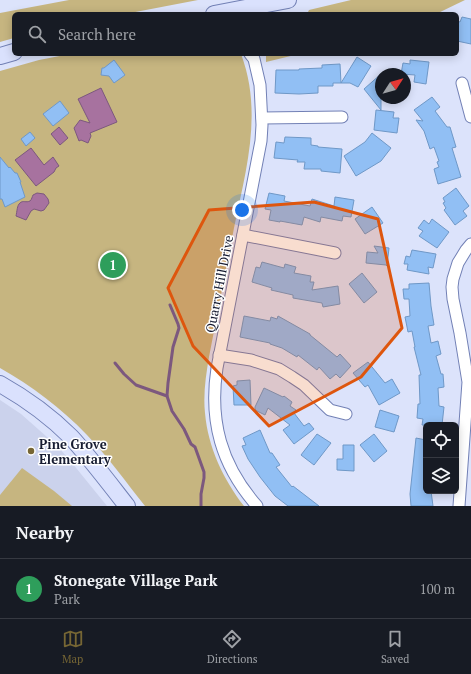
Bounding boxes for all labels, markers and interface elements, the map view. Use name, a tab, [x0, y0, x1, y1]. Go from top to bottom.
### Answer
search box	[12, 12, 459, 56]
icon: search	[26, 23, 48, 45]
text: Search here	[58, 24, 136, 44]
north arrow	[375, 68, 411, 104]
your location	[232, 200, 252, 220]
street label: Quarry Hill Drive	[201, 234, 237, 334]
pin: 1	[100, 250, 126, 280]
map controls	[423, 422, 459, 494]
button: locate	[423, 422, 459, 458]
place label: Pine Grove Elementary	[39, 435, 112, 468]
marker: Pine Grove Elementary	[26, 446, 36, 456]
button: layers	[423, 458, 459, 494]
text: Nearby	[16, 521, 74, 544]
text: Stonegate Village Park	[54, 570, 218, 590]
text: 1	[25, 580, 33, 598]
text: 100 m	[420, 580, 455, 598]
text: Park	[54, 590, 80, 608]
tab: Map	[62, 628, 84, 666]
tab: Directions	[207, 628, 258, 666]
tab: Saved	[381, 628, 409, 666]

